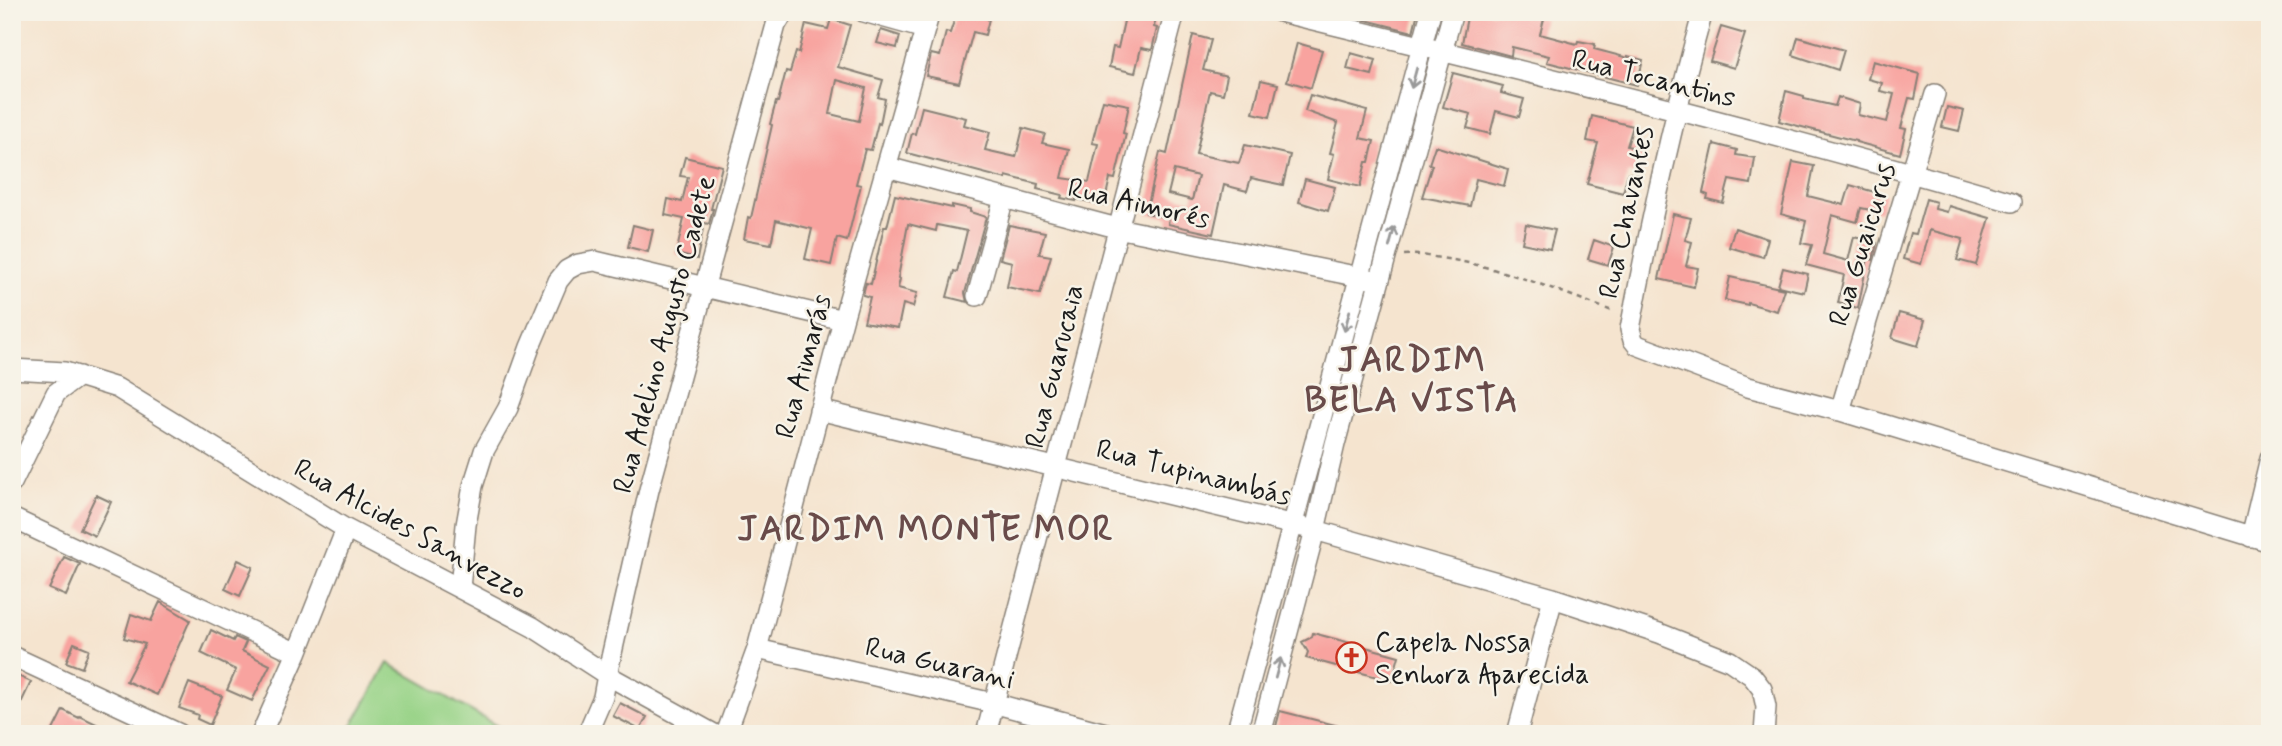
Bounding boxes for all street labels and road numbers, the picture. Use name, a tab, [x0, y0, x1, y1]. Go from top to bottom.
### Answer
street label: Rua Tocantins	[1567, 41, 1739, 118]
street label: Rua Chavantes	[1591, 123, 1664, 302]
street label: Rua Guaicurus	[1821, 159, 1906, 331]
street label: Rua Aimorés	[1064, 170, 1213, 239]
street label: Rua Adelino Augusto Cadete	[605, 172, 726, 498]
street label: Rua Guarucaia	[1017, 281, 1094, 452]
street label: Rua Aimarás	[767, 290, 841, 443]
street label: Rua Tupinambás	[1092, 431, 1295, 516]
street label: Rua Alcides Sanvezzo	[287, 451, 533, 610]
street label: Rua Guarani	[861, 629, 1018, 700]

